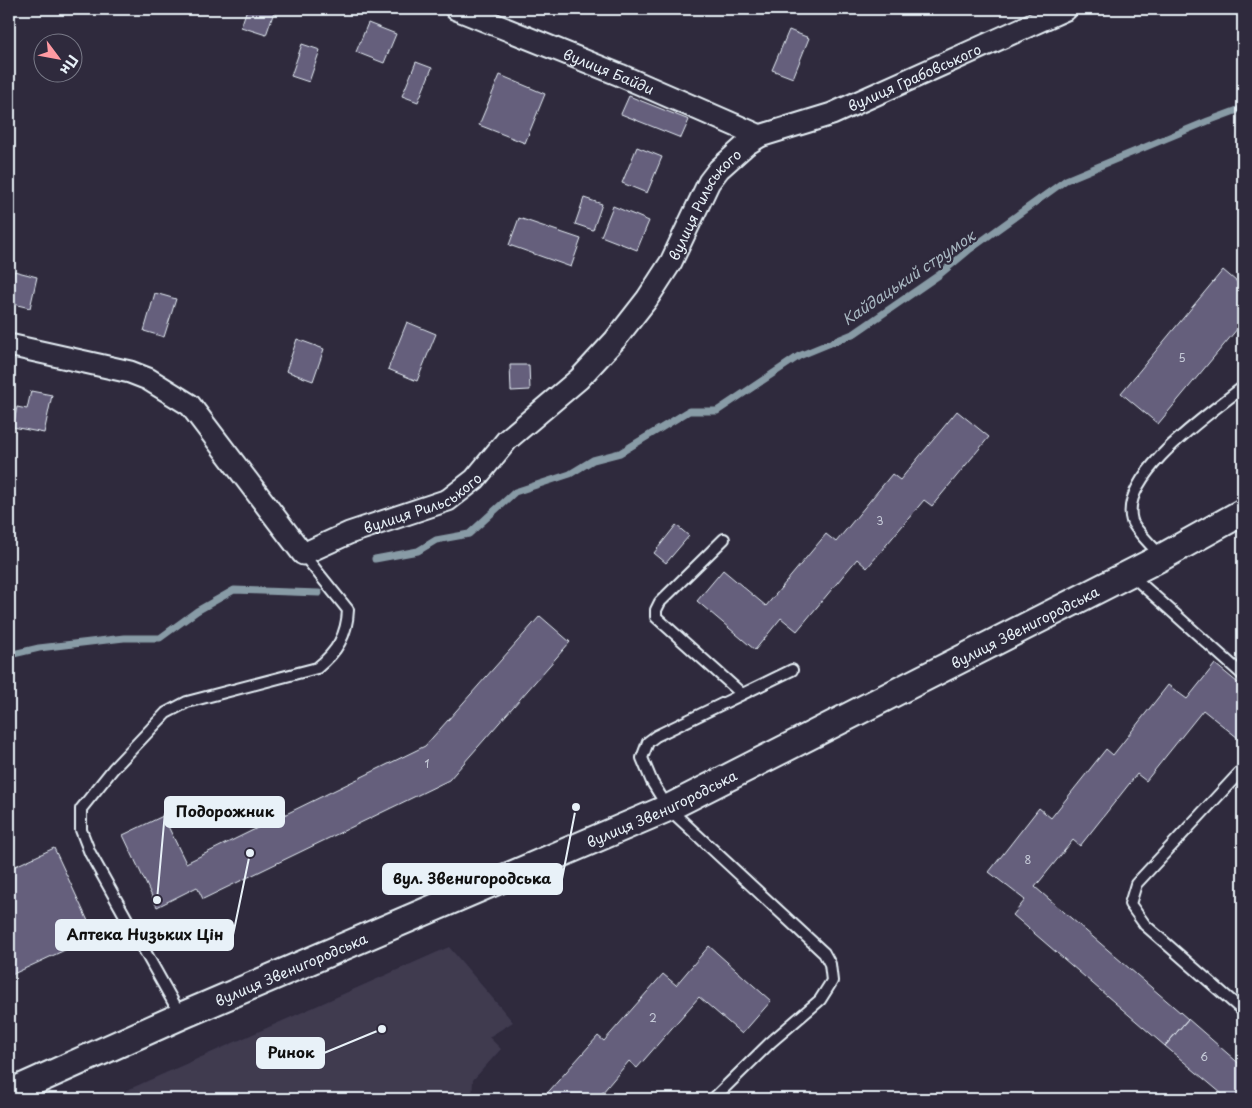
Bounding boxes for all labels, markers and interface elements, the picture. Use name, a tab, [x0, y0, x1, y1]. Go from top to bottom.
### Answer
north arrow	[32, 32, 82, 82]
street label: вулиця Грабовського	[844, 38, 984, 116]
street label: вулиця Байди	[560, 43, 658, 99]
text: Пн	[55, 51, 84, 79]
street label: вулиця Рильського	[663, 144, 746, 264]
water label: Кайдацький струмок	[837, 223, 980, 330]
house number: 5	[1178, 349, 1186, 366]
street label: вулиця Рильського	[361, 468, 486, 538]
house number: 3	[876, 512, 884, 529]
street label: вулиця Звенигородська	[947, 580, 1103, 673]
house number: 1	[425, 755, 430, 772]
street label: вулиця Звенигородська	[583, 764, 741, 852]
callout: Подорожник	[165, 797, 284, 827]
text: Подорожник	[176, 799, 275, 822]
house number: 8	[1025, 851, 1032, 868]
callout: вул. Звенигородська	[383, 864, 562, 894]
text: вул. Звенигородська	[393, 866, 551, 889]
callout: Аптека Низьких Цін	[56, 920, 233, 950]
text: Аптека Низьких Цін	[67, 922, 223, 945]
street label: вулиця Звенигородська	[212, 927, 371, 1011]
house number: 2	[649, 1009, 657, 1026]
callout: Ринок	[257, 1038, 324, 1068]
text: Ринок	[268, 1040, 315, 1063]
house number: 6	[1200, 1048, 1208, 1065]

